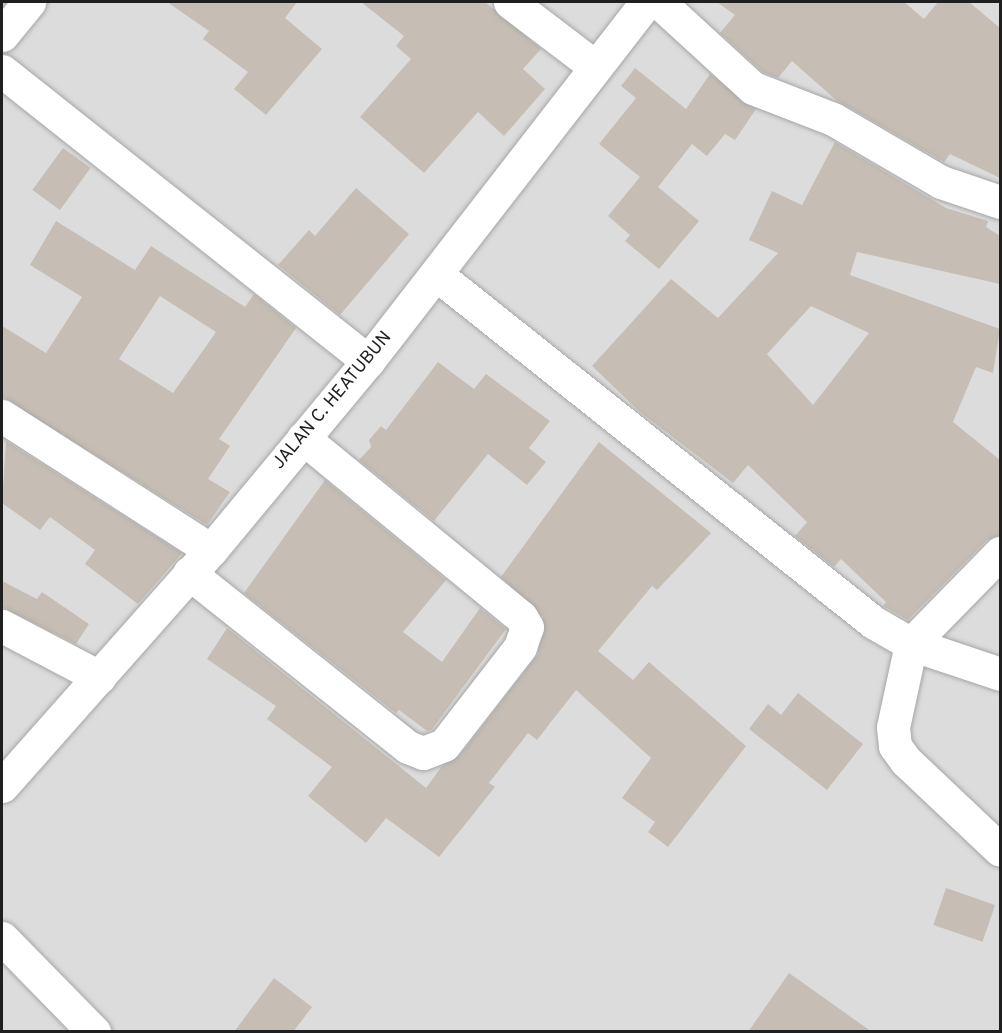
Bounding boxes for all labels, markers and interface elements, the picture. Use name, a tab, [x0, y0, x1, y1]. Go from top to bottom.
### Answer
street label: JALAN C. HEATUBUN	[269, 328, 397, 474]

